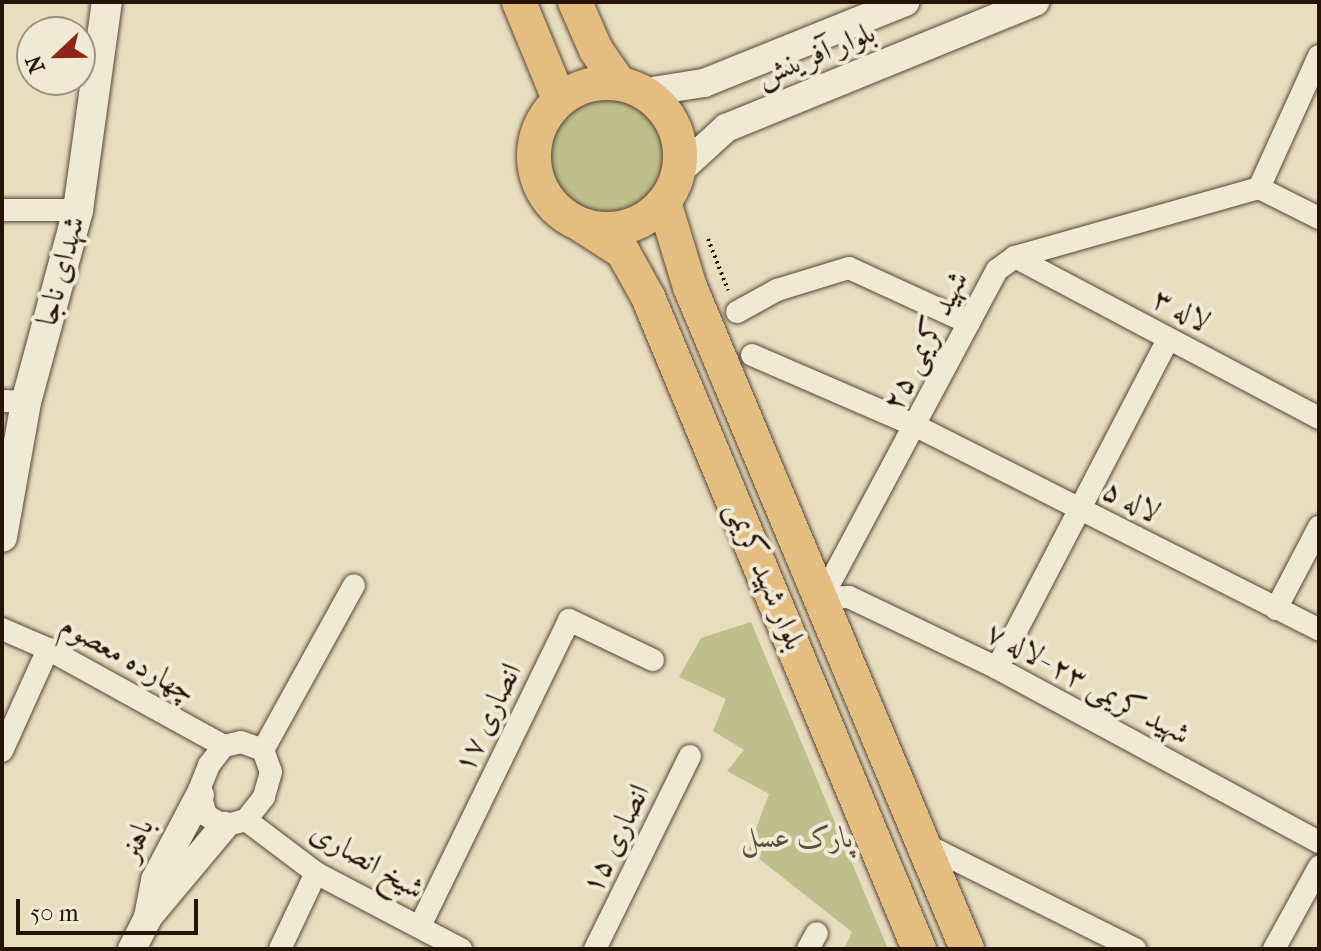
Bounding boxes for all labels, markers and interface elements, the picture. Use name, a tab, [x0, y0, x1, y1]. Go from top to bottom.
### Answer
street label: بلوار آفرینش	[751, 15, 881, 95]
north arrow	[16, 16, 96, 96]
text: N	[20, 52, 51, 77]
street label: شهدای ناجا	[29, 212, 93, 330]
street label: شهید کریمی ۲۵	[875, 265, 977, 417]
street label: لاله ۳	[1146, 281, 1216, 341]
street label: لاله ۵	[1096, 472, 1166, 532]
street label: بلوار شهید کریمی	[718, 496, 812, 656]
street label: چهارده معصوم	[54, 607, 202, 711]
street label: شهید کریمی ۲۳ -لاله ۷	[980, 615, 1196, 753]
street label: انصاری ۱۷	[446, 657, 530, 779]
street label: انصاری ۱۵	[574, 778, 658, 900]
street label: باهنر	[112, 813, 162, 867]
street label: شیخ انصاری	[304, 814, 430, 908]
park label: پارک عسل	[740, 820, 854, 856]
scale bar	[20, 883, 202, 933]
text: 50 m	[30, 899, 79, 927]

